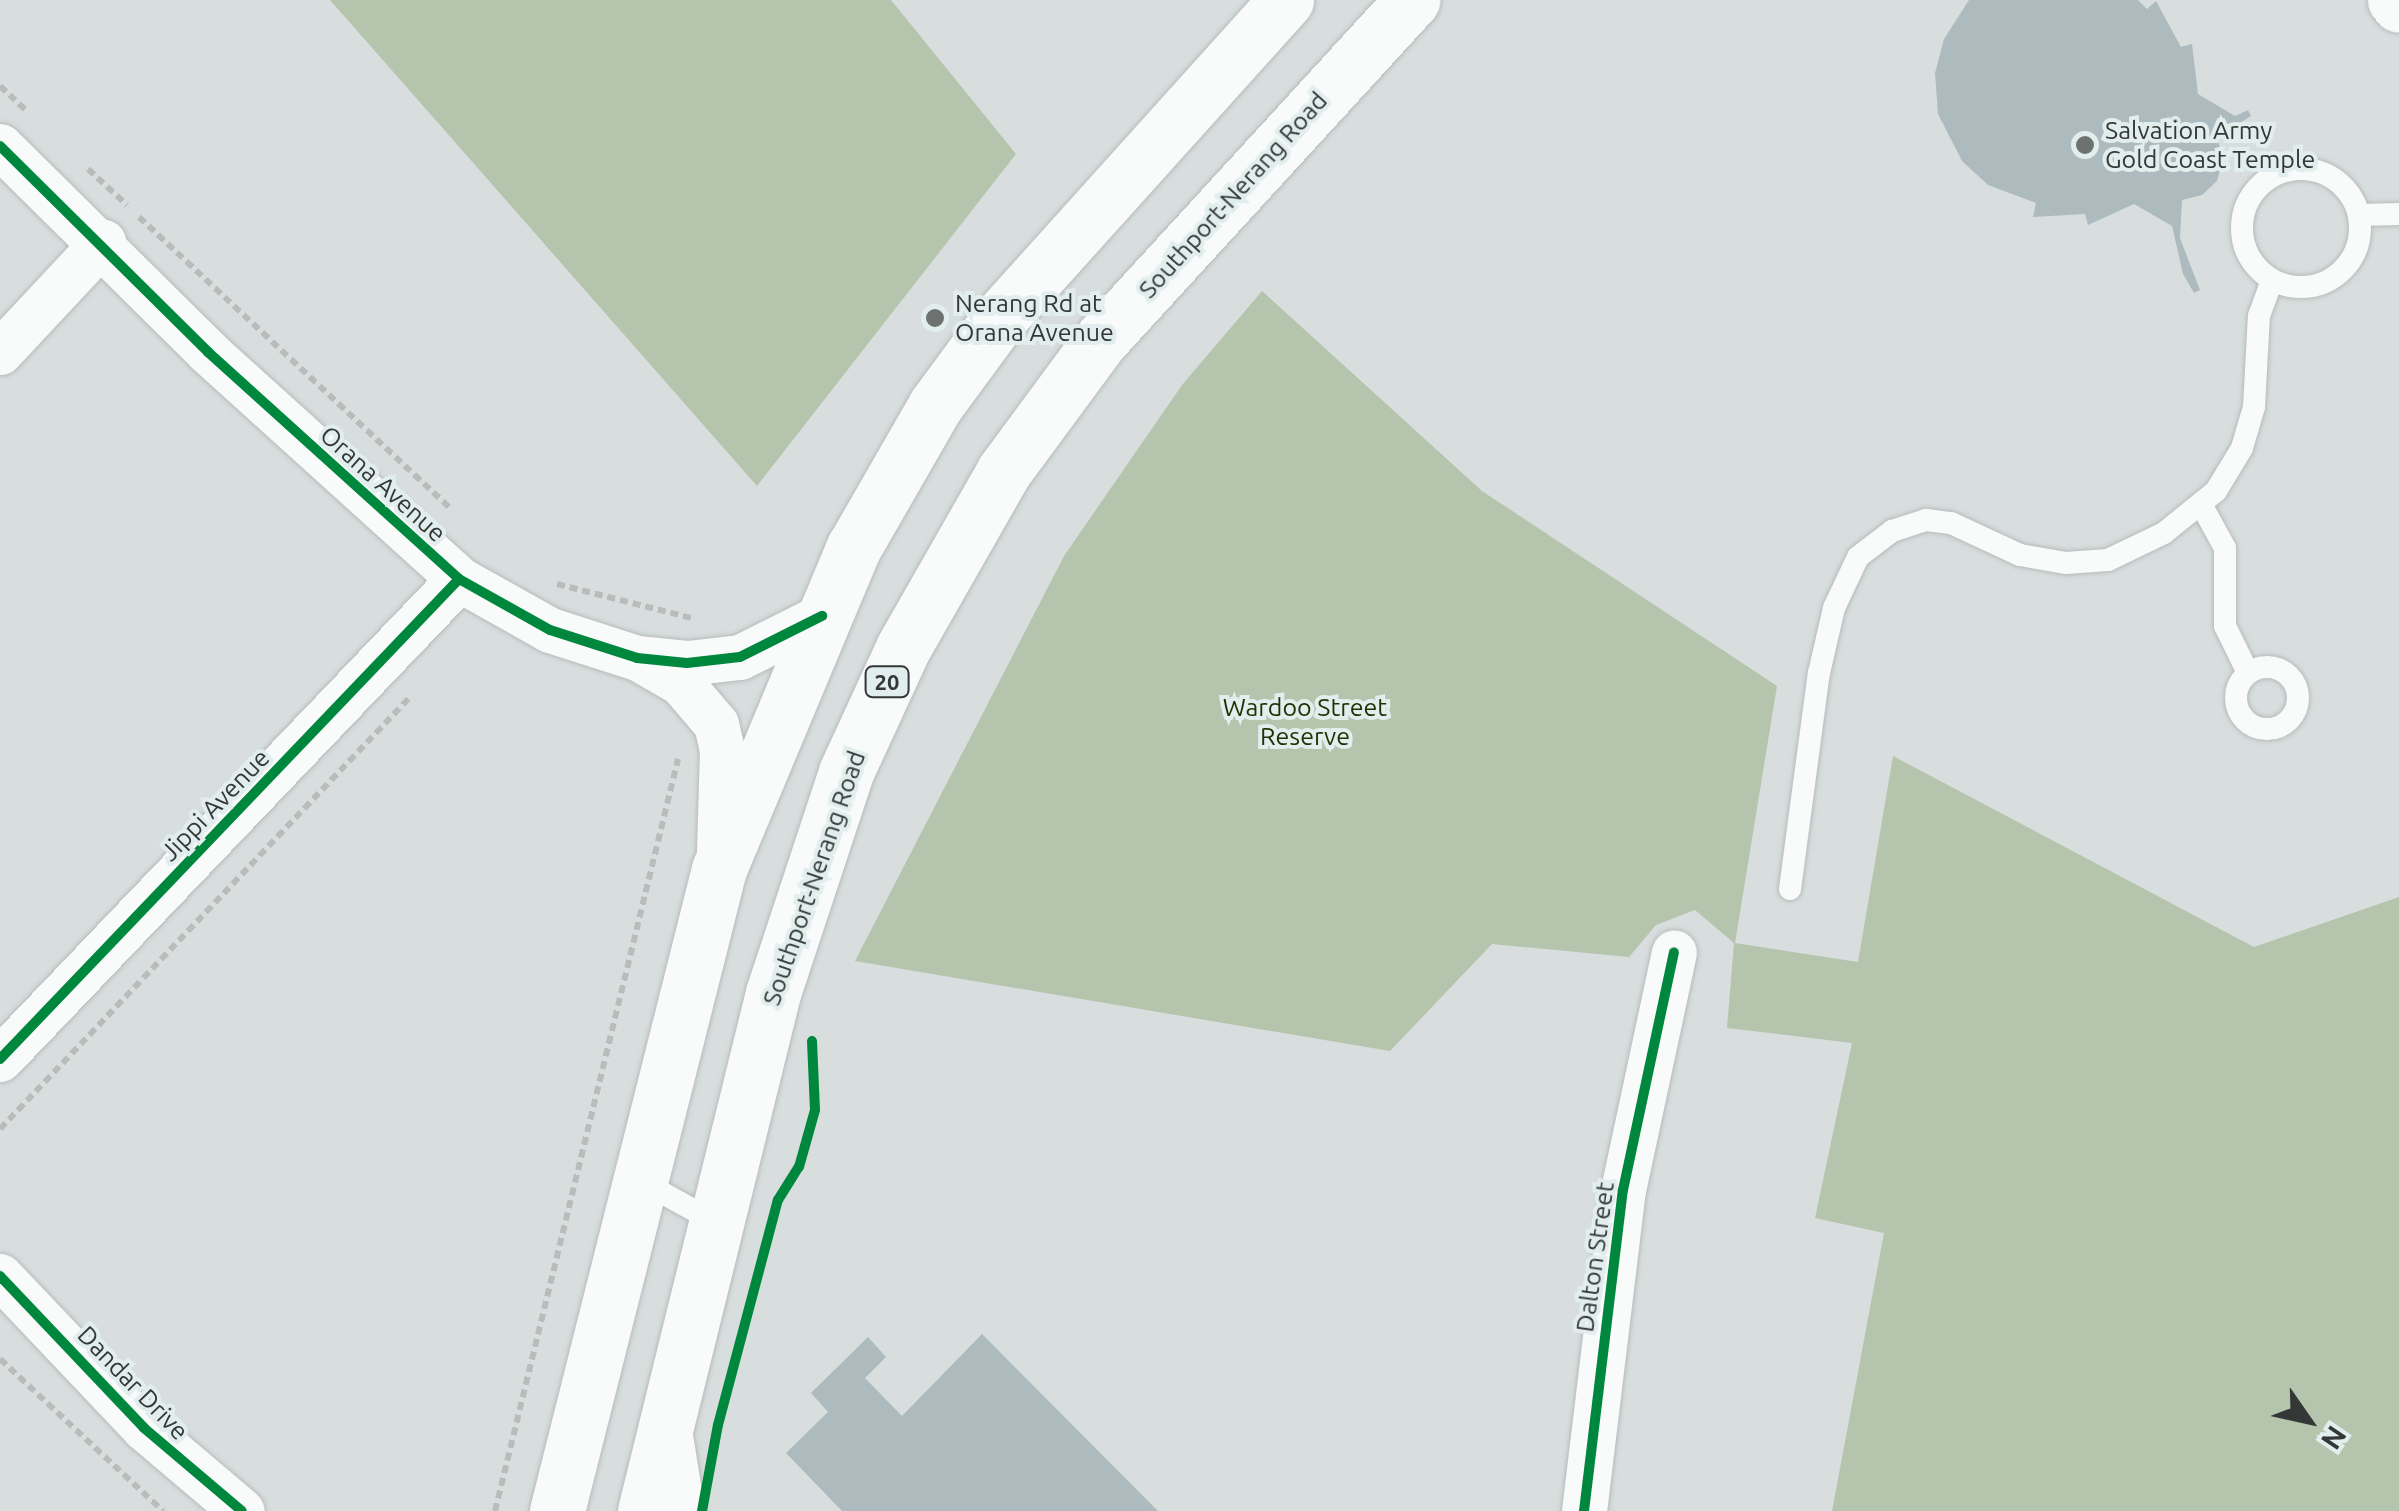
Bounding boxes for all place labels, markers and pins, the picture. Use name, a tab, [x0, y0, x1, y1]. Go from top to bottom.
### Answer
place label: Salvation Army Gold Coast Temple	[2105, 116, 2315, 175]
marker: Salvation Army Gold Coast Temple	[2074, 134, 2096, 156]
place label: Nerang Rd at Orana Avenue	[955, 289, 1114, 348]
marker: Nerang Rd at Orana Avenue	[924, 307, 946, 329]

